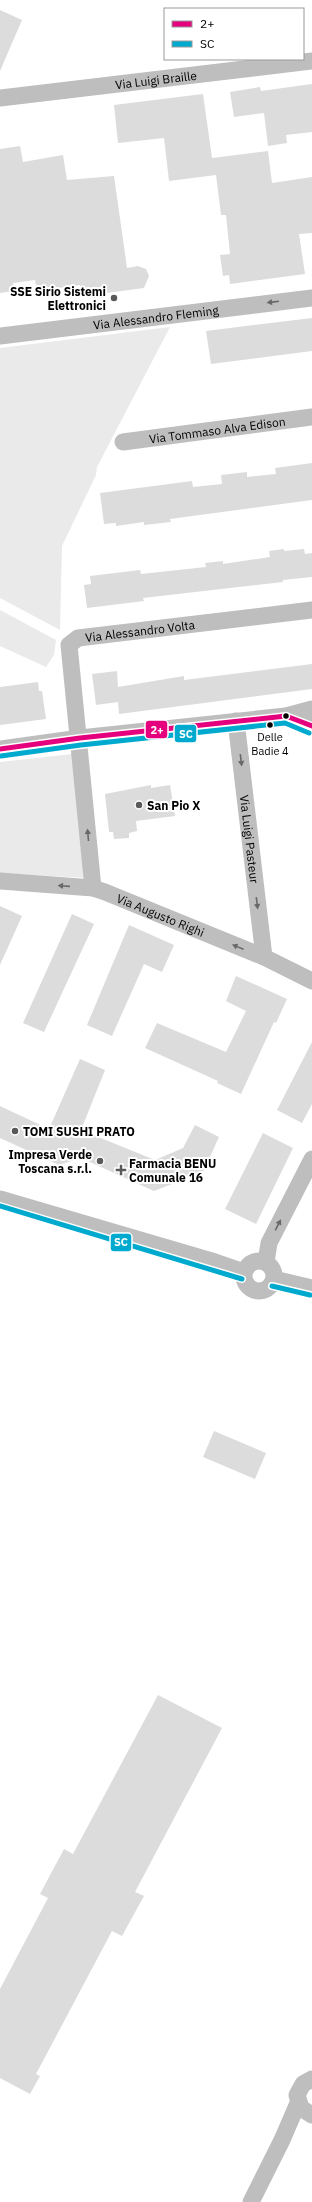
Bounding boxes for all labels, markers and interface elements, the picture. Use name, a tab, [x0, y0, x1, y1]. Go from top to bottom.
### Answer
legend	[164, 8, 304, 60]
text: 2+	[200, 16, 214, 31]
text: SC	[200, 36, 215, 51]
street label: Via Luigi Braille	[114, 67, 198, 92]
place label: SSE Sirio Sistemi Elettronici	[10, 284, 106, 313]
marker: SSE Sirio Sistemi Elettronici	[109, 293, 119, 303]
one-way arrow	[267, 299, 279, 305]
street label: Via Alessandro Fleming	[92, 302, 220, 332]
street label: Via Tommaso Alva Edison	[148, 413, 286, 446]
street label: Via Alessandro Volta	[84, 617, 196, 645]
unlabelled marker	[281, 711, 291, 721]
line badge: 2+	[145, 720, 168, 739]
marker: Delle Badie 4	[265, 720, 275, 730]
text: 2+	[150, 723, 164, 737]
line badge: SC	[174, 724, 197, 743]
text: SC	[179, 727, 193, 741]
place label: Delle Badie 4	[251, 730, 289, 758]
one-way arrow	[237, 754, 244, 766]
street label: Via Luigi Pasteur	[237, 794, 263, 885]
place label: San Pio X	[147, 798, 200, 813]
marker: San Pio X	[134, 800, 144, 810]
one-way arrow	[85, 829, 92, 841]
one-way arrow	[58, 883, 70, 890]
street label: Via Augusto Righi	[114, 890, 207, 939]
one-way arrow	[254, 897, 260, 909]
one-way arrow	[233, 944, 244, 950]
place label: TOMI SUSHI PRATO	[23, 1124, 135, 1139]
marker: TOMI SUSHI PRATO	[10, 1126, 20, 1136]
place label: Impresa Verde Toscana s.r.l.	[9, 1147, 92, 1176]
marker: Impresa Verde Toscana s.r.l.	[95, 1156, 105, 1166]
place label: Farmacia BENU Comunale 16	[129, 1156, 216, 1185]
marker: Farmacia BENU Comunale 16	[116, 1165, 126, 1175]
one-way arrow	[275, 1220, 281, 1231]
line badge: SC	[110, 1233, 132, 1252]
text: SC	[114, 1235, 128, 1249]

